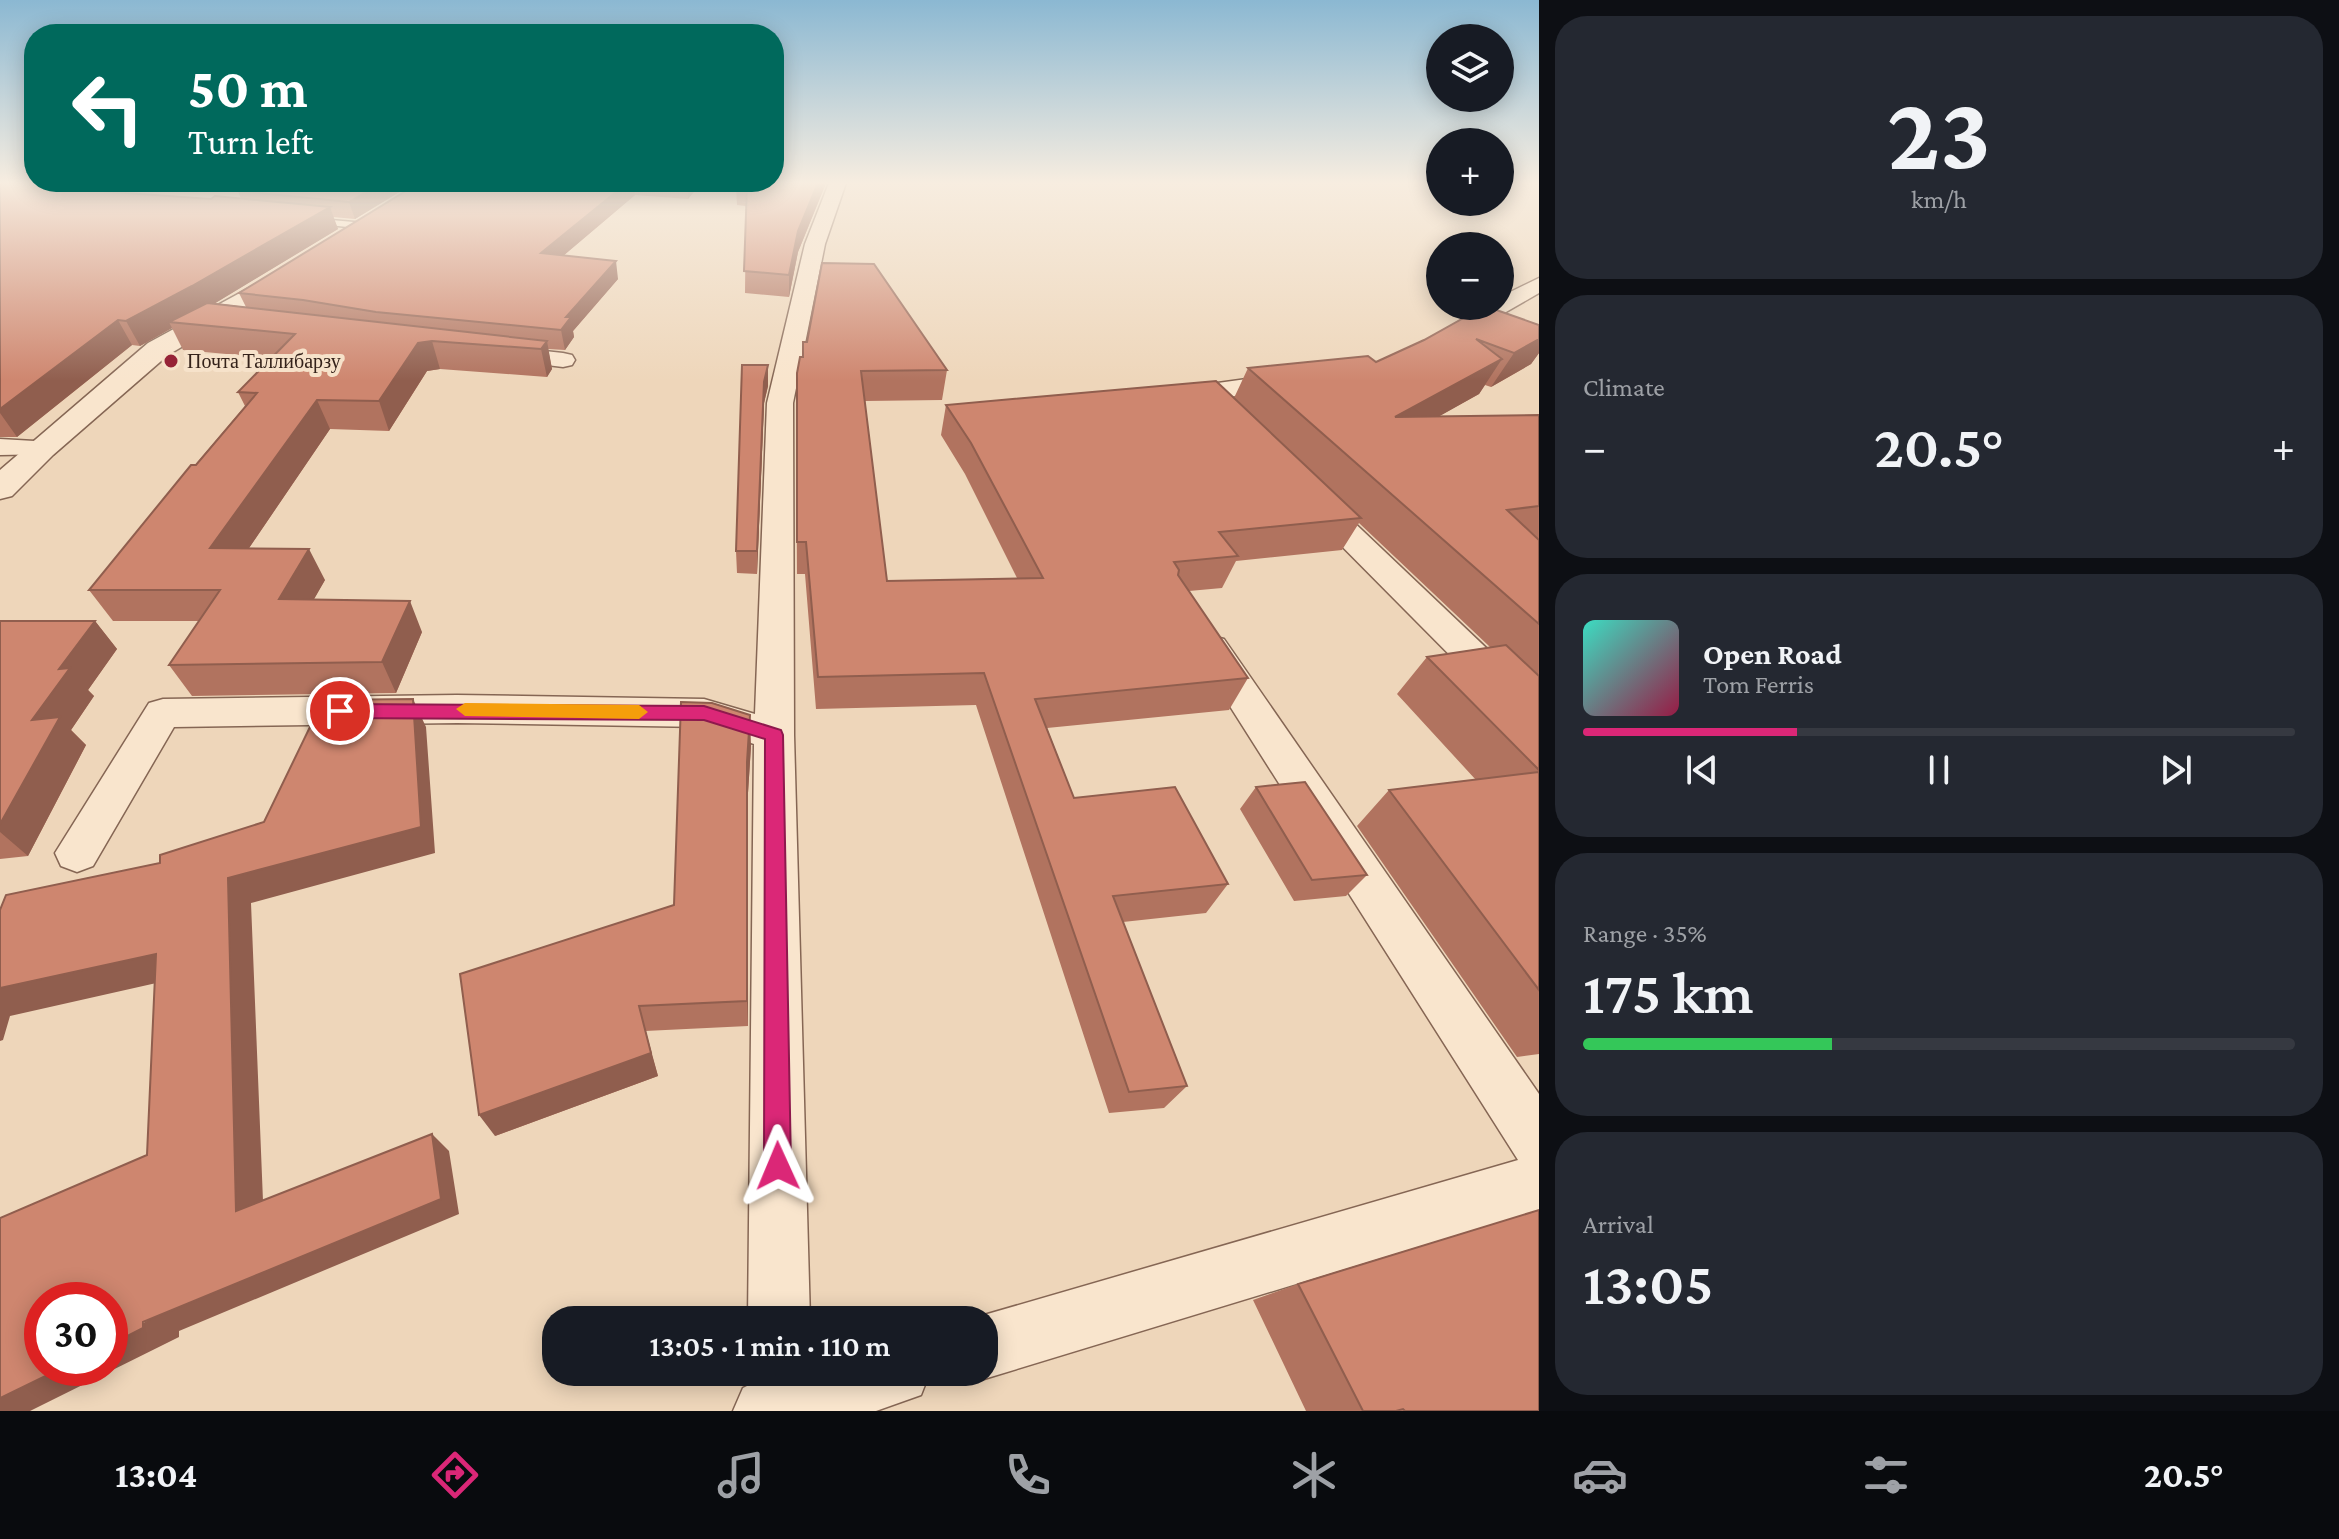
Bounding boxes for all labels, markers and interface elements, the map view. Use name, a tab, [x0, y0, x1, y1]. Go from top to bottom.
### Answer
map controls	[1426, 24, 1514, 320]
button: layers	[1426, 24, 1514, 112]
icon: left	[56, 56, 160, 160]
text: 50 m	[188, 57, 308, 119]
text: 23	[1887, 75, 1991, 190]
text: Turn left	[188, 122, 313, 162]
button: +	[1426, 128, 1514, 216]
text: km/h	[1911, 185, 1967, 214]
button: −	[1426, 232, 1514, 320]
place label: Почта Таллибарзу	[187, 350, 341, 373]
marker: Почта Таллибарзу	[162, 352, 180, 370]
text: Climate	[1583, 373, 1665, 402]
text: 20.5°	[1874, 413, 2004, 480]
text: −	[1583, 423, 1606, 471]
text: +	[2272, 423, 2295, 471]
text: Open Road	[1703, 637, 1842, 670]
text: Tom Ferris	[1703, 670, 1814, 699]
pin	[306, 677, 374, 745]
icon: arrive	[318, 689, 362, 733]
icon: previous	[1680, 748, 1724, 792]
icon: pause	[1917, 748, 1961, 792]
icon: next	[2154, 748, 2198, 792]
text: Range · 35%	[1583, 919, 1707, 948]
text: 175 km	[1583, 959, 1754, 1026]
position arrow	[736, 1124, 820, 1208]
text: Arrival	[1583, 1210, 1654, 1239]
text: 13:05	[1583, 1250, 1713, 1317]
speed limit sign: 30	[24, 1282, 128, 1386]
text: 13:05 · 1 min · 110 m	[650, 1329, 890, 1362]
icon: directions	[427, 1447, 483, 1503]
icon: music	[713, 1447, 769, 1503]
icon: phone	[1000, 1447, 1056, 1503]
icon: climate	[1286, 1447, 1342, 1503]
icon: car	[1572, 1447, 1628, 1503]
icon: filters	[1858, 1447, 1914, 1503]
text: 13:04	[115, 1455, 197, 1495]
text: 20.5°	[2144, 1455, 2224, 1495]

